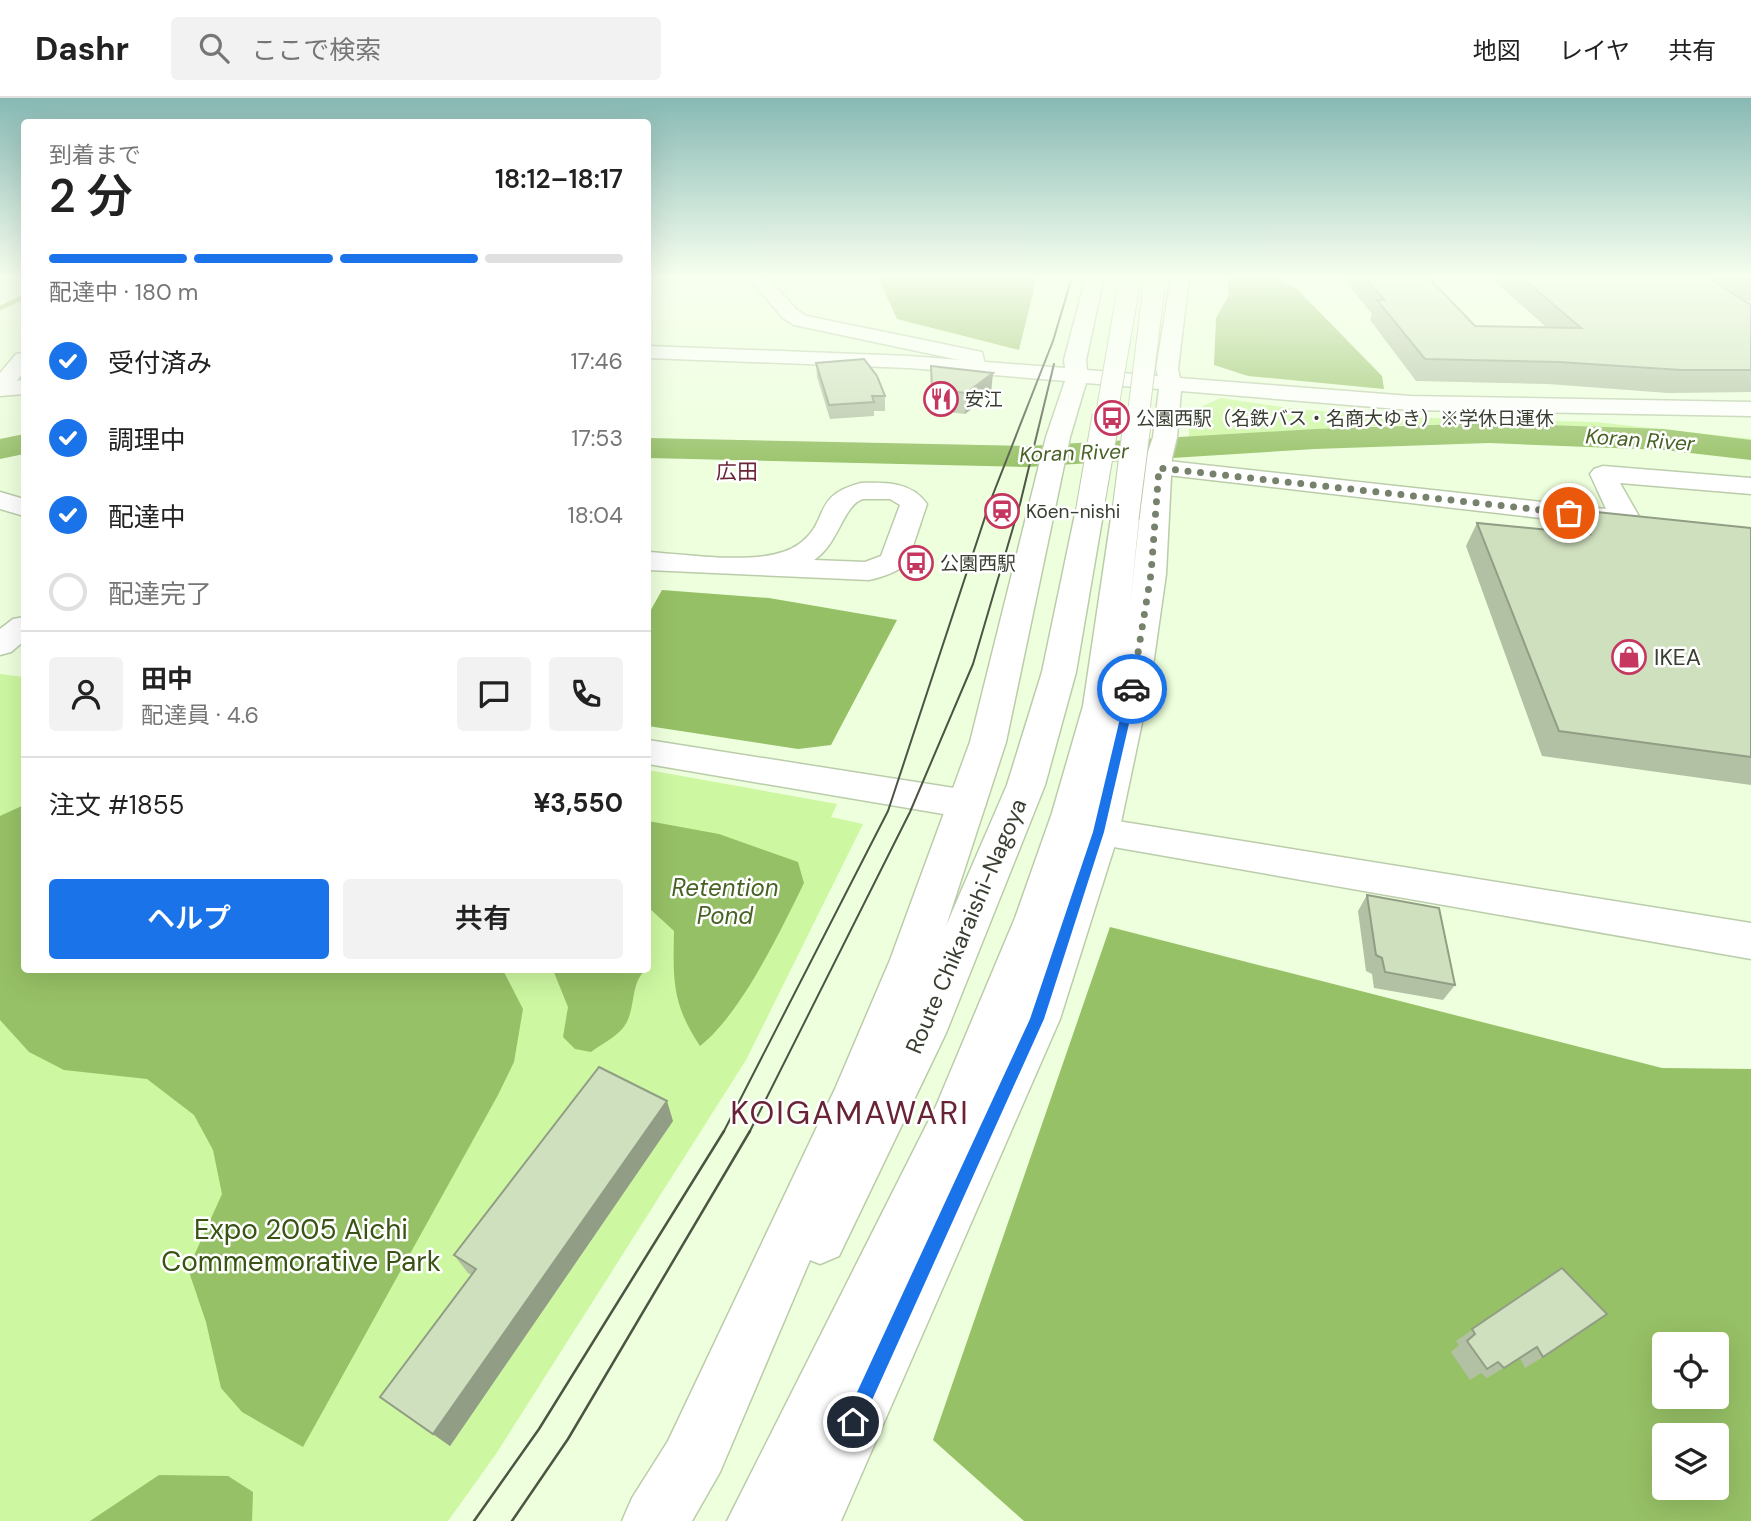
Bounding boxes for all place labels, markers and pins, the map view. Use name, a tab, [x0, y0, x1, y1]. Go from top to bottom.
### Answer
restaurant icon: 安江	[922, 380, 960, 418]
place label: 安江	[965, 387, 1003, 412]
bus stop icon: 公園西駅（名鉄バス・名商大ゆき）※学休日運休	[1093, 399, 1131, 437]
place label: 公園西駅（名鉄バス・名商大ゆき）※学休日運休	[1136, 406, 1554, 431]
pin	[1539, 483, 1599, 543]
station icon: Kōen-nishi	[983, 492, 1021, 530]
place label: Kōen-nishi	[1026, 499, 1120, 524]
bus stop icon: 公園西駅	[897, 544, 935, 582]
place label: 公園西駅	[940, 551, 1016, 576]
shop icon: IKEA	[1610, 638, 1648, 676]
place label: IKEA	[1654, 642, 1701, 672]
pin	[823, 1392, 883, 1452]

